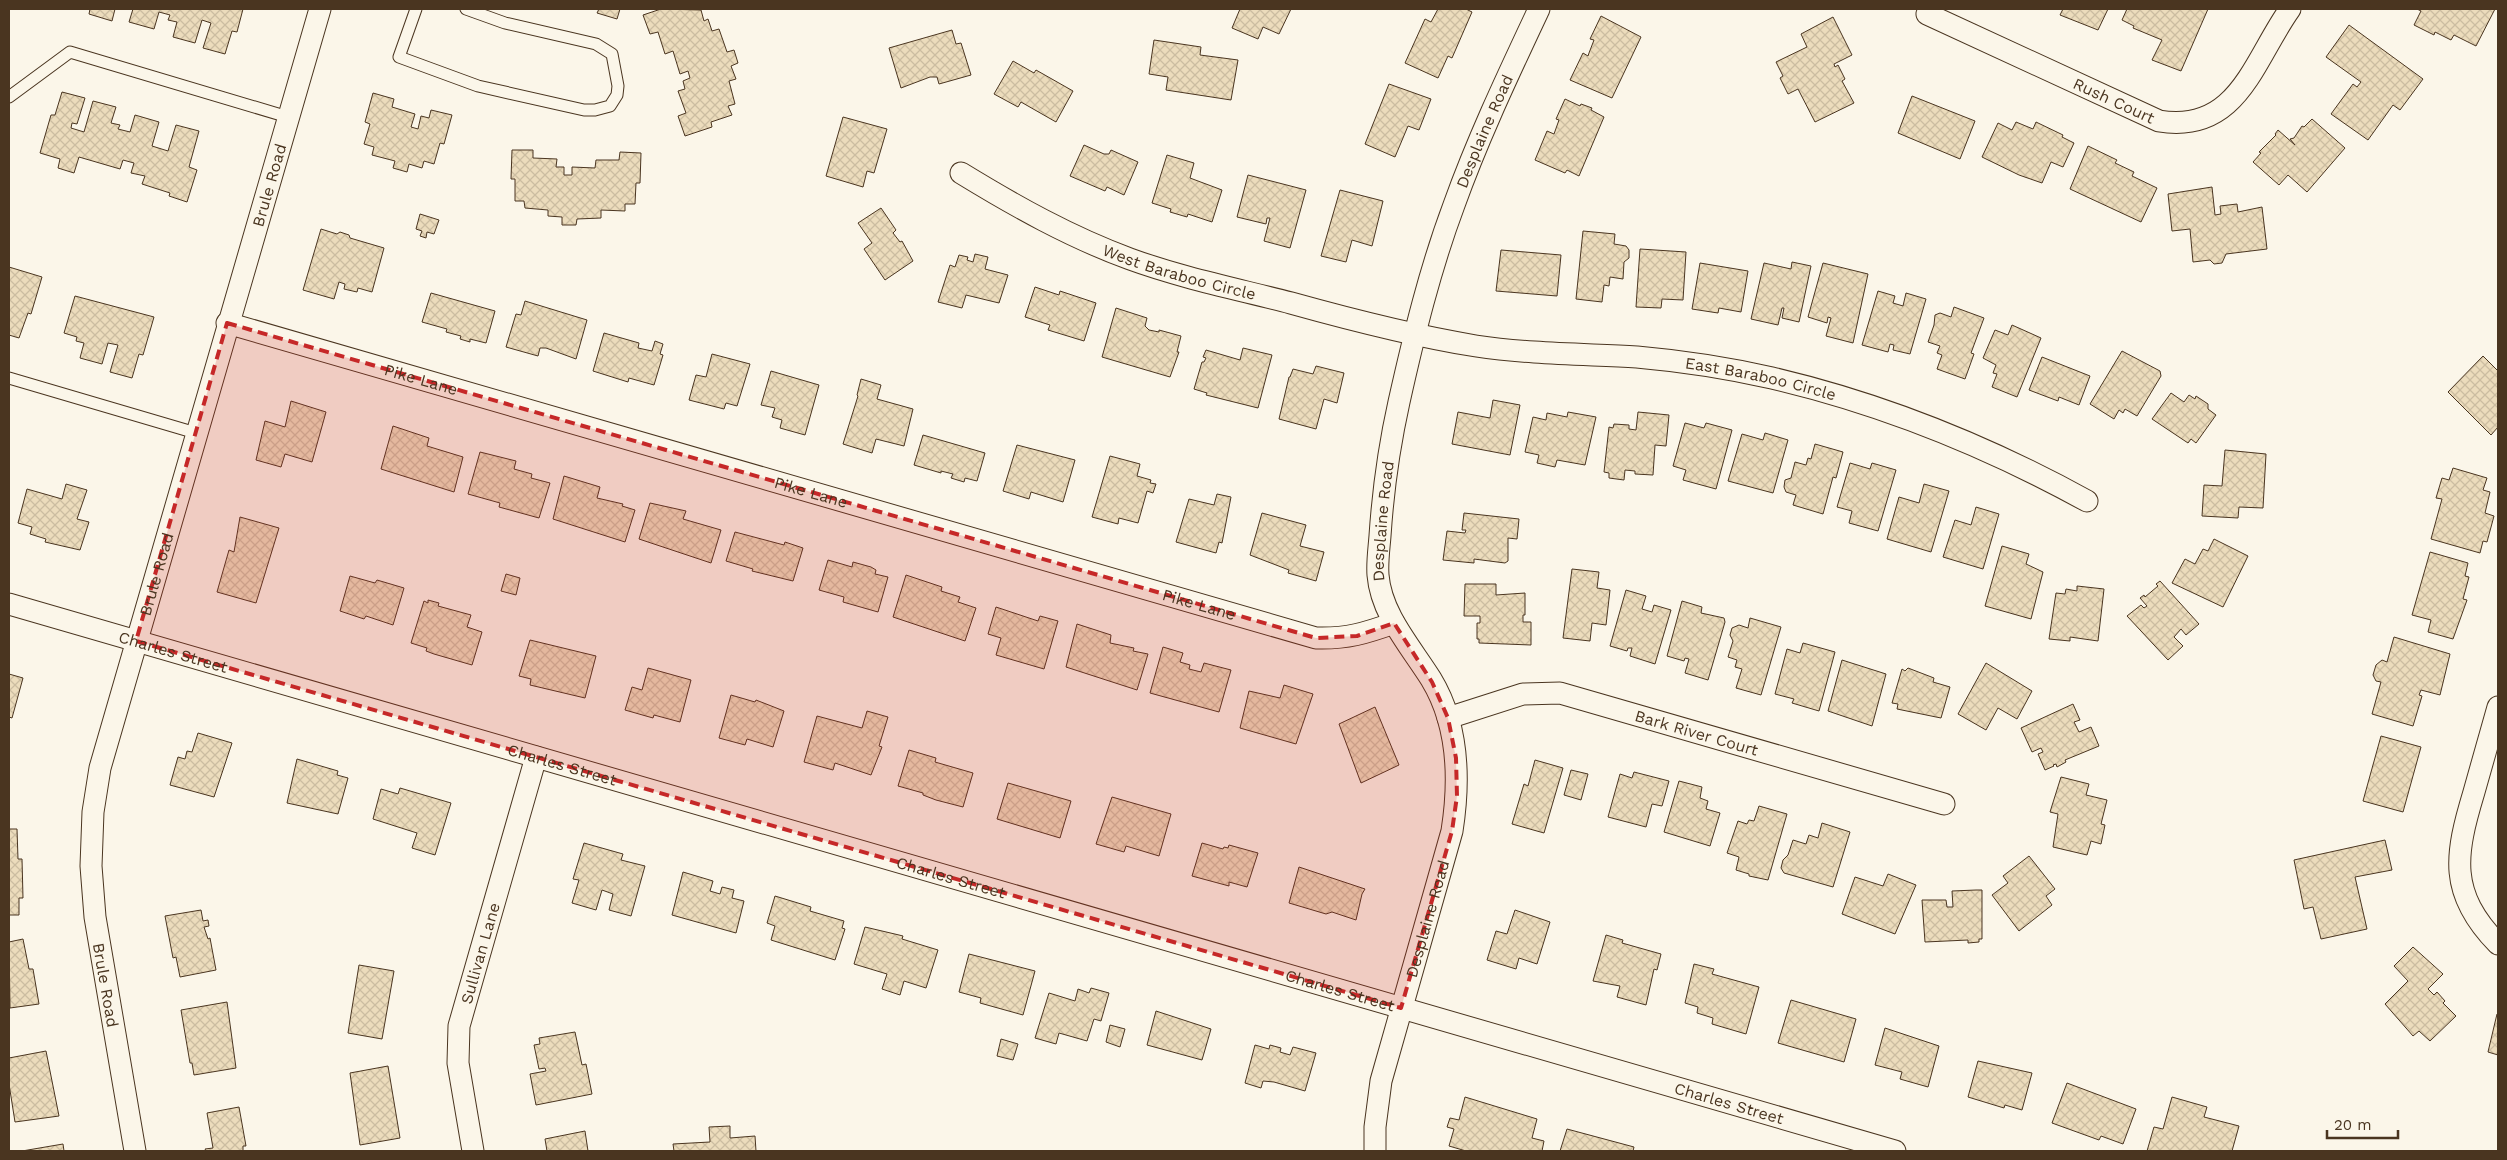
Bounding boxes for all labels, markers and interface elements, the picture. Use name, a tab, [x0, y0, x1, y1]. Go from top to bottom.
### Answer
street label: Desplaine Road	[1452, 72, 1517, 191]
street label: Rush Court	[2070, 74, 2158, 128]
street label: Brule Road	[248, 142, 290, 229]
street label: West Baraboo Circle	[1100, 240, 1258, 304]
street label: East Baraboo Circle	[1684, 353, 1838, 404]
street label: Pike Lane	[382, 360, 460, 399]
street label: Desplaine Road	[1369, 460, 1398, 582]
street label: Pike Lane	[772, 473, 850, 512]
street label: Brule Road	[136, 531, 178, 618]
street label: Pike Lane	[1160, 585, 1238, 624]
street label: Charles Street	[116, 627, 230, 677]
street label: Bark River Court	[1633, 706, 1761, 760]
street label: Charles Street	[505, 740, 619, 790]
street label: Charles Street	[894, 853, 1008, 903]
street label: Desplaine Road	[1402, 858, 1453, 980]
street label: Sullivan Lane	[457, 901, 504, 1006]
street label: Brule Road	[89, 941, 122, 1029]
street label: Charles Street	[1283, 966, 1397, 1015]
street label: Charles Street	[1672, 1079, 1786, 1128]
scale bar	[2327, 1108, 2398, 1140]
text: 20 m	[2334, 1116, 2372, 1134]

